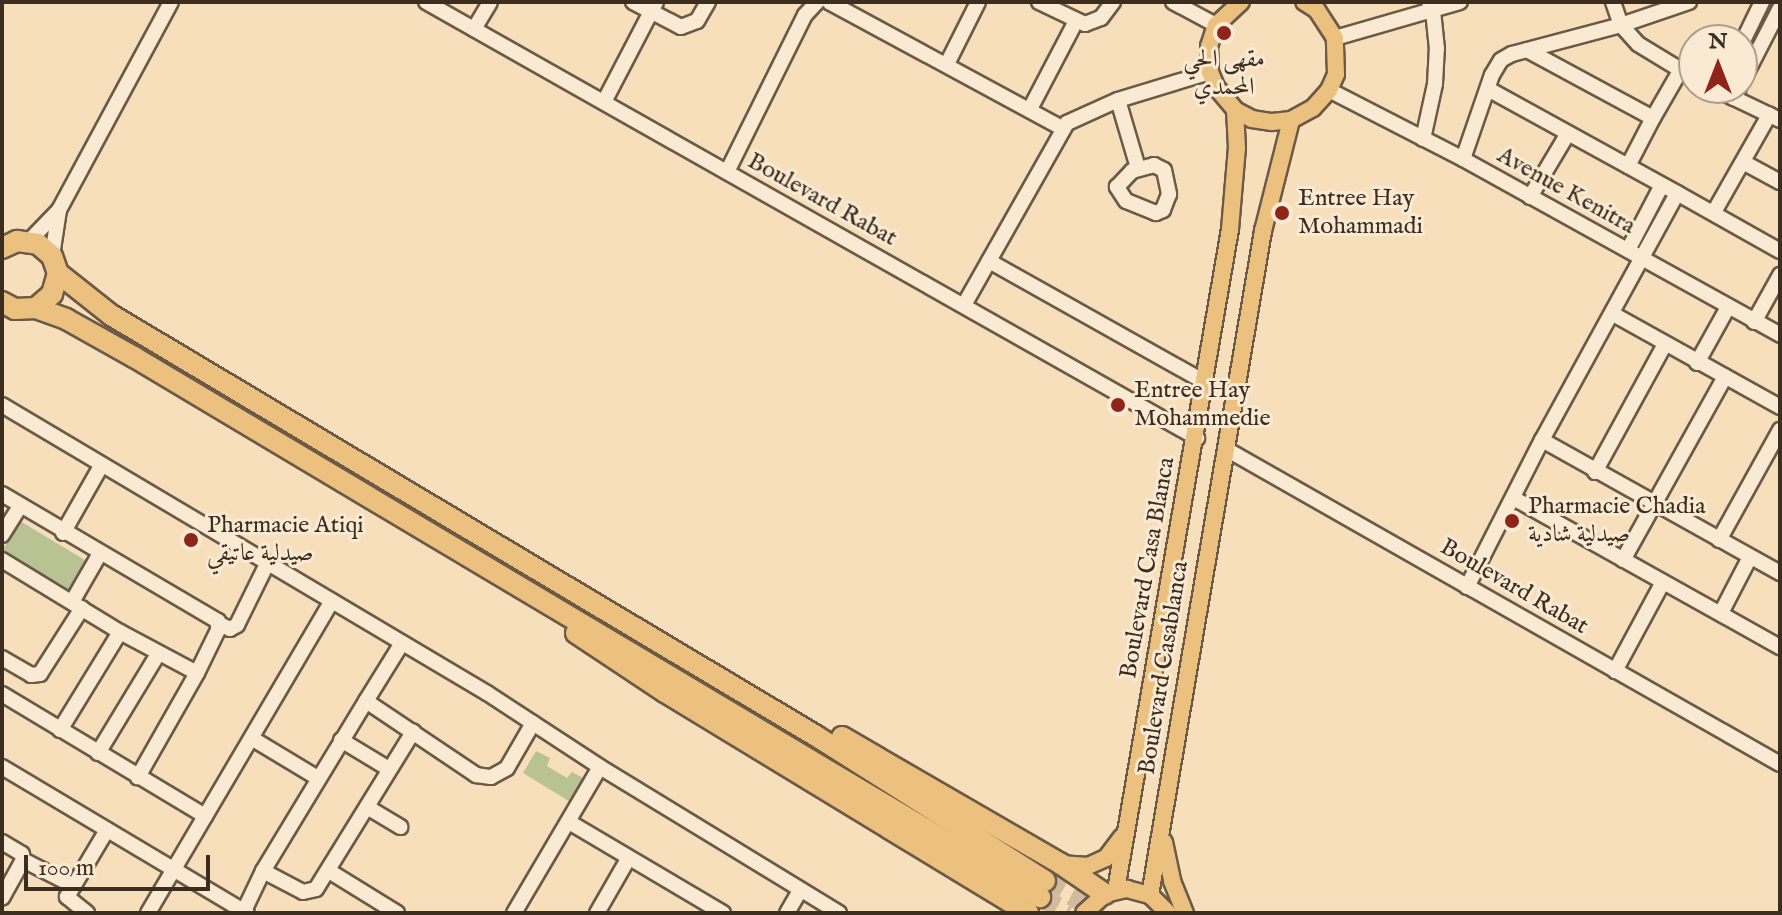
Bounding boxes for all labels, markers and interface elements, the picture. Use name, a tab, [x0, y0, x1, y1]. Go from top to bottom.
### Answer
marker: مقهى الحي المحمدي	[1215, 24, 1233, 42]
north arrow	[1678, 24, 1758, 104]
text: N	[1708, 28, 1728, 56]
place label: مقهى الحي المحمدي	[1183, 46, 1265, 102]
street label: Avenue Kenitra	[1492, 141, 1640, 241]
street label: Boulevard Rabat	[742, 147, 902, 253]
place label: Entree Hay Mohammadi	[1298, 185, 1423, 241]
marker: Entree Hay Mohammadi	[1273, 204, 1291, 222]
place label: Entree Hay Mohammedie	[1134, 377, 1270, 433]
marker: Entree Hay Mohammedie	[1109, 396, 1127, 414]
street label: Boulevard Casa Blanca	[1114, 455, 1182, 681]
place label: Pharmacie Chadia صيدلية شادية	[1528, 493, 1706, 549]
place label: Pharmacie Atiqi صيدلية عاتيقي	[207, 512, 364, 568]
marker: Pharmacie Chadia صيدلية شادية	[1503, 512, 1521, 530]
marker: Pharmacie Atiqi صيدلية عاتيقي	[182, 531, 200, 549]
street label: Boulevard Rabat	[1435, 533, 1593, 641]
street label: Boulevard Casablanca	[1133, 559, 1195, 777]
scale bar	[28, 839, 214, 889]
text: 100 m	[38, 853, 94, 884]

